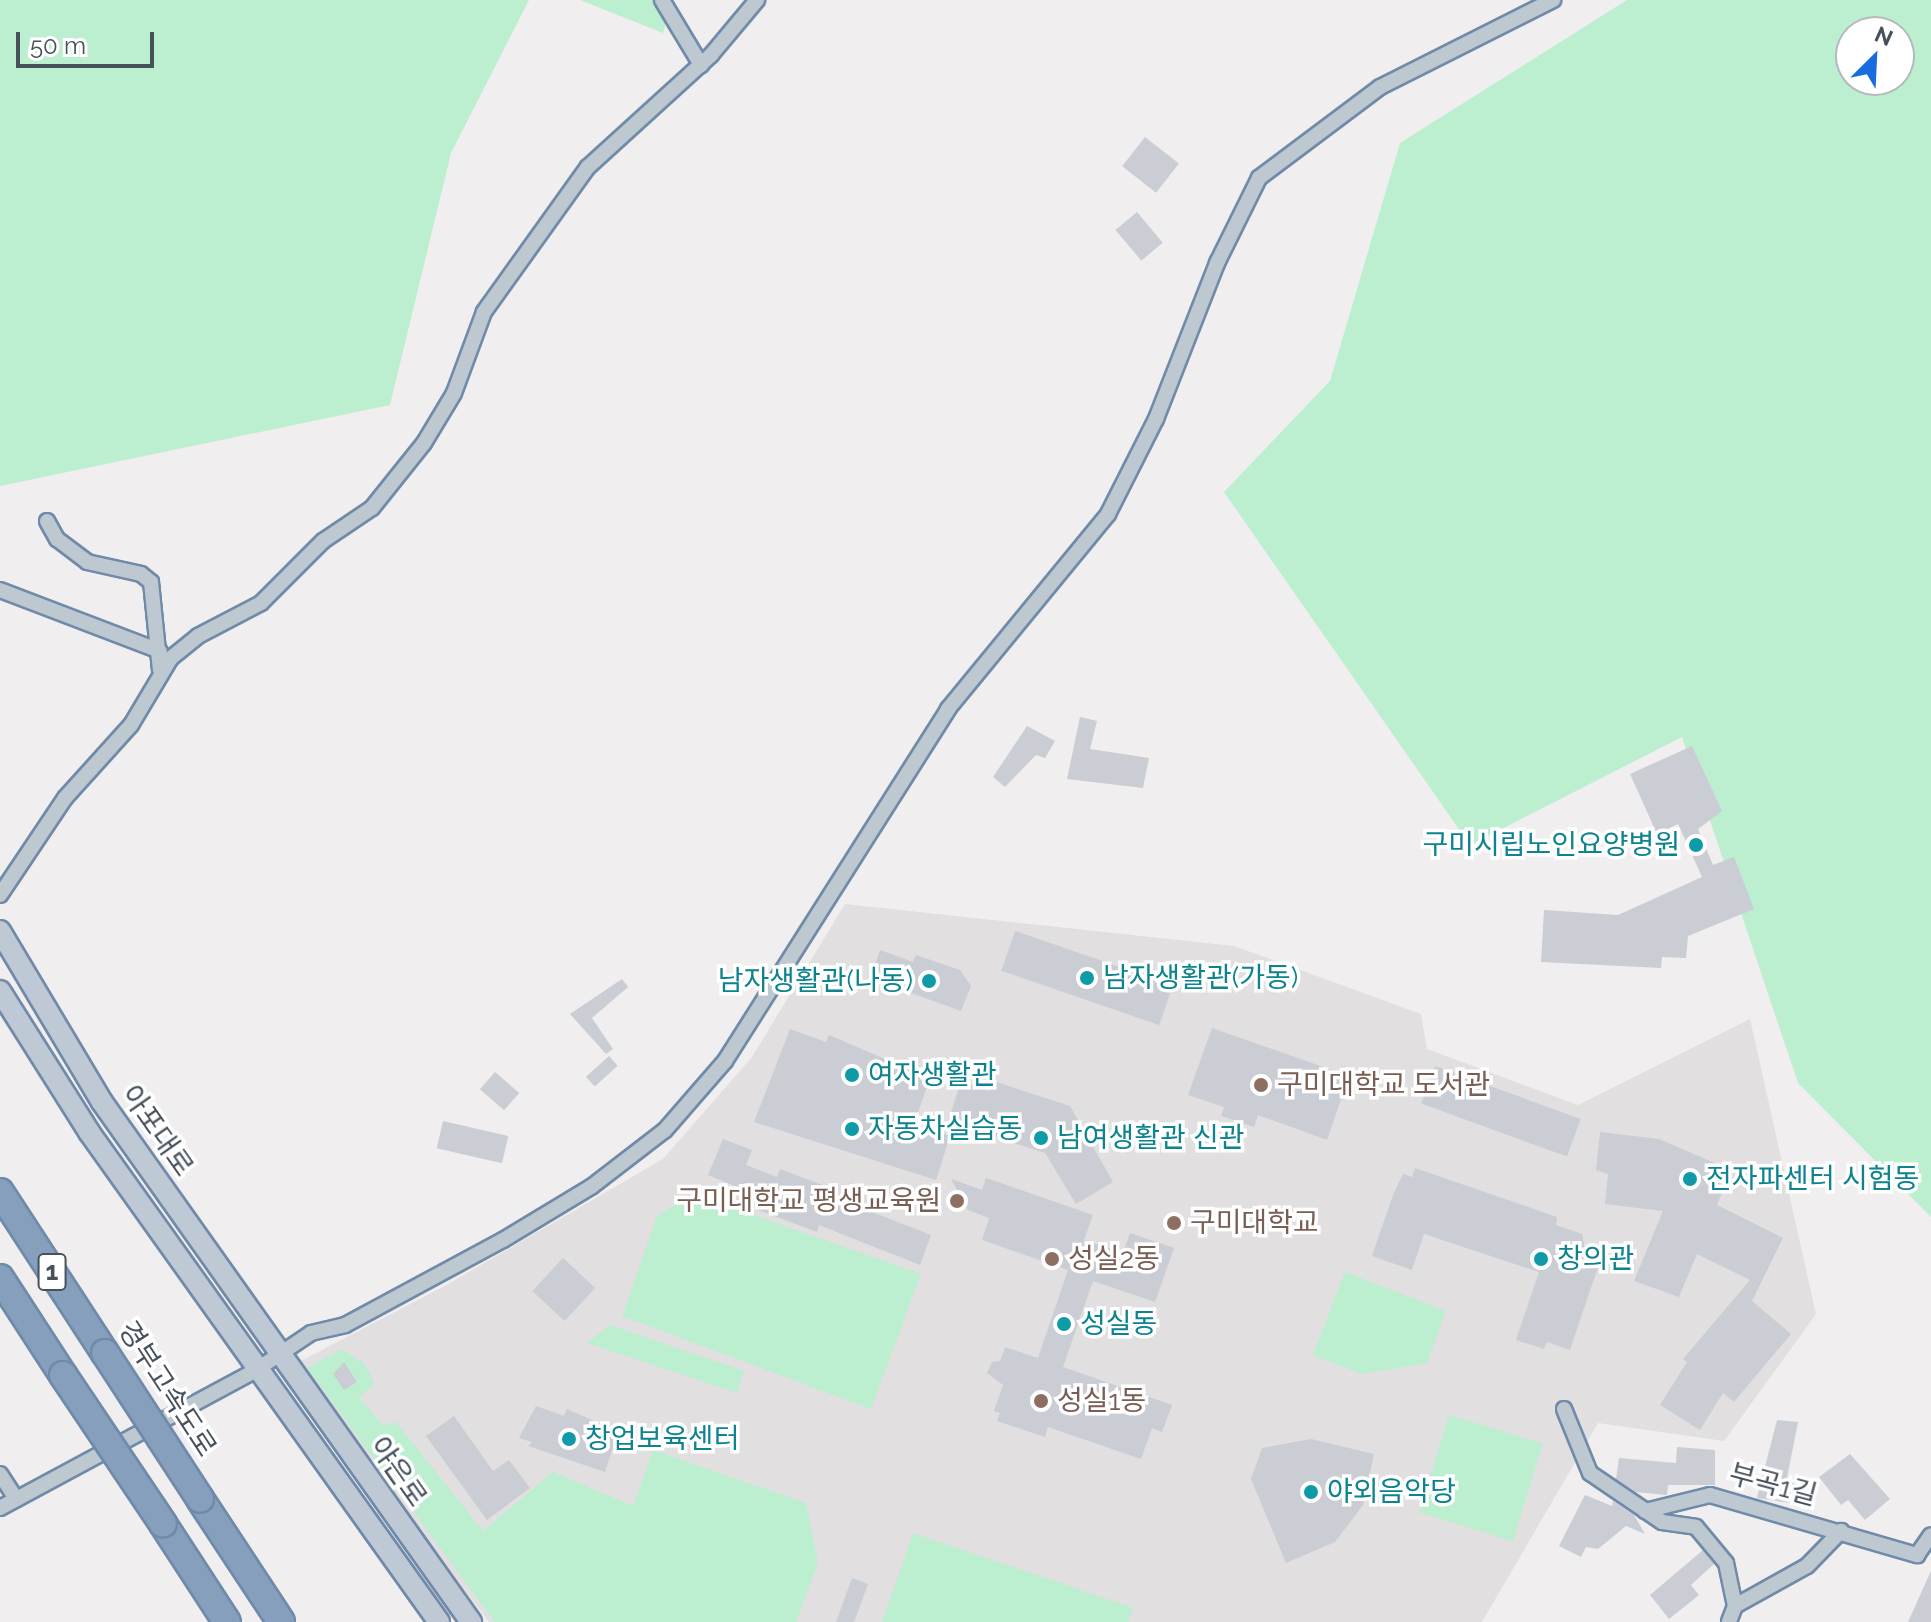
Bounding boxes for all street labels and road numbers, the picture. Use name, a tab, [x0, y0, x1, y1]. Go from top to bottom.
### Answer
street label: 아포대로	[114, 1079, 200, 1183]
road number: 1	[36, 1250, 68, 1294]
street label: 경부고속도로	[111, 1315, 223, 1463]
street label: 야은로	[362, 1431, 434, 1513]
street label: 부곡1길	[1726, 1457, 1820, 1513]

